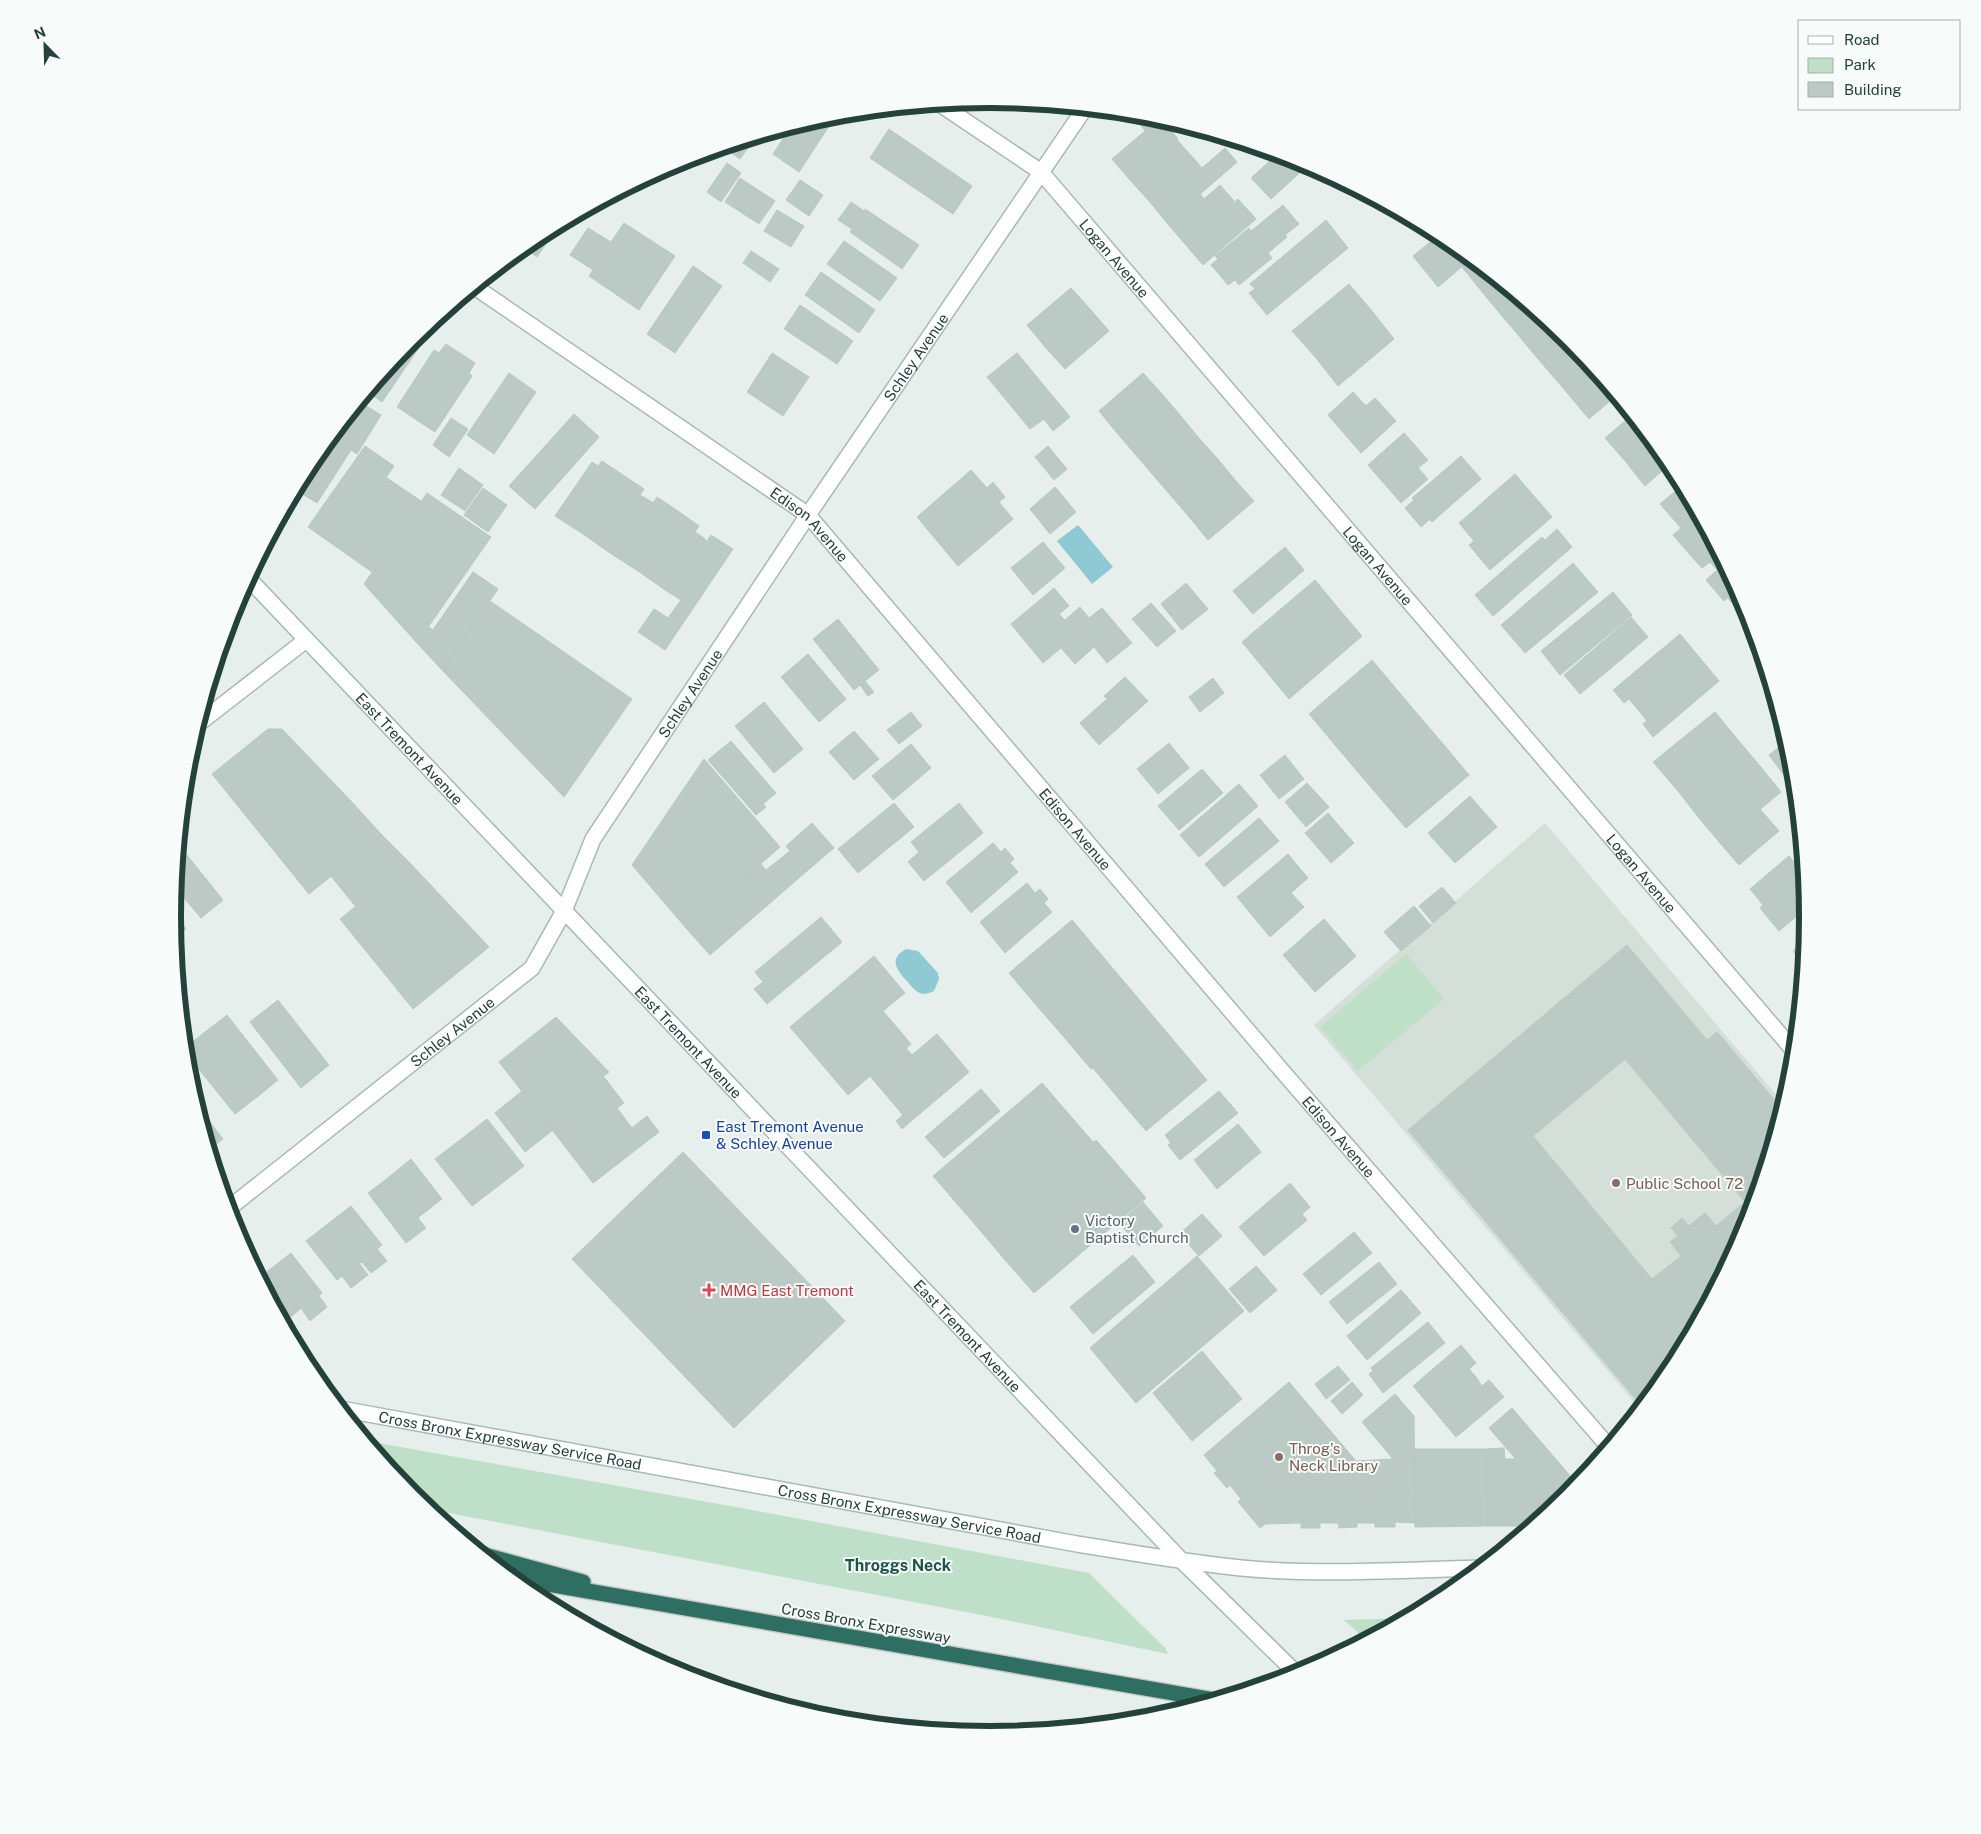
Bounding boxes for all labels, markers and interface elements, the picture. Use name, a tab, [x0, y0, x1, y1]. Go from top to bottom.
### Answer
north arrow	[20, 20, 70, 70]
legend	[1798, 20, 1961, 110]
text: N	[32, 24, 48, 43]
text: Road	[1844, 31, 1880, 48]
text: Park	[1844, 56, 1876, 73]
text: Building	[1844, 81, 1902, 98]
street label: Logan Avenue	[1076, 215, 1153, 301]
street label: Schley Avenue	[880, 310, 951, 404]
street label: Edison Avenue	[767, 483, 852, 565]
street label: Logan Avenue	[1340, 523, 1417, 608]
street label: Schley Avenue	[654, 646, 725, 741]
street label: East Tremont Avenue	[353, 689, 467, 808]
street label: Edison Avenue	[1036, 785, 1115, 873]
street label: Logan Avenue	[1603, 830, 1680, 916]
street label: East Tremont Avenue	[632, 983, 746, 1101]
street label: Schley Avenue	[407, 993, 498, 1070]
street label: Edison Avenue	[1299, 1092, 1379, 1180]
place label: East Tremont Avenue & Schley Avenue	[716, 1118, 864, 1152]
marker: East Tremont Avenue & Schley Avenue	[700, 1129, 712, 1141]
place label: Public School 72	[1626, 1175, 1743, 1192]
marker: Public School 72	[1610, 1177, 1622, 1189]
place label: Victory Baptist Church	[1085, 1212, 1189, 1246]
marker: Victory Baptist Church	[1069, 1223, 1081, 1235]
street label: East Tremont Avenue	[911, 1276, 1025, 1395]
place label: MMG East Tremont	[720, 1282, 854, 1299]
marker: MMG East Tremont	[702, 1283, 716, 1297]
street label: Cross Bronx Expressway Service Road	[377, 1408, 643, 1472]
place label: Throg's Neck Library	[1289, 1440, 1378, 1474]
marker: Throg's Neck Library	[1273, 1451, 1285, 1463]
street label: Cross Bronx Expressway Service Road	[777, 1481, 1042, 1546]
district label: Throggs Neck	[845, 1556, 951, 1575]
street label: Cross Bronx Expressway	[780, 1600, 952, 1646]

